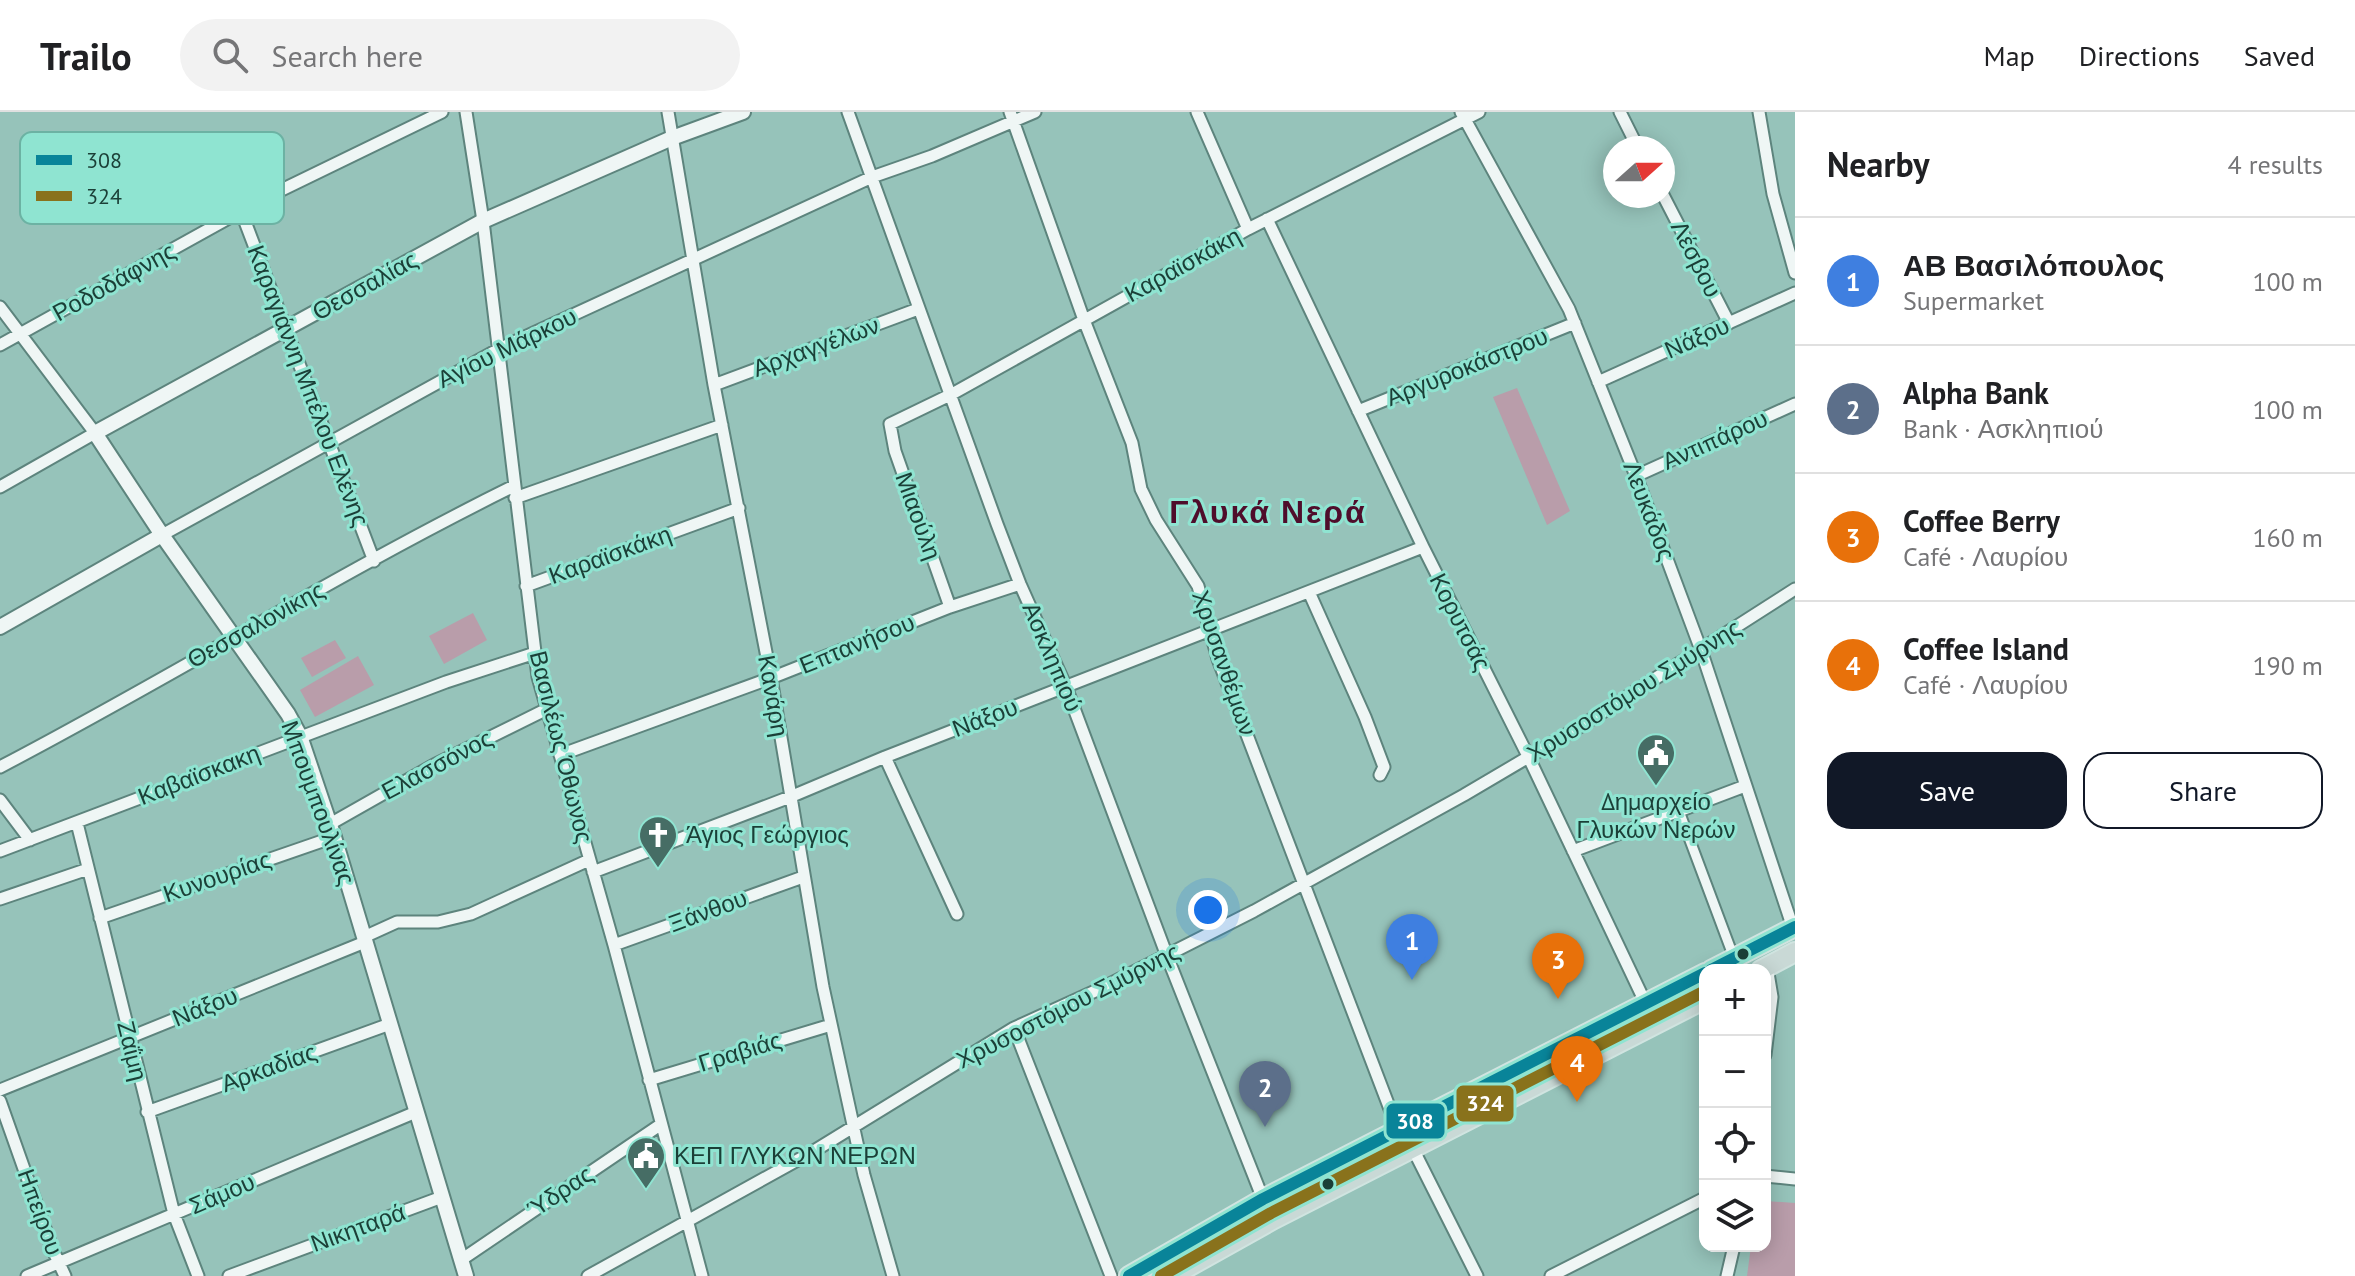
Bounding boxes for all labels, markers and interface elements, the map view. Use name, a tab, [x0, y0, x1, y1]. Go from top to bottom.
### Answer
search box	[180, 19, 740, 91]
text: Trailo	[40, 31, 132, 80]
icon: search	[208, 33, 252, 77]
text: Search here	[272, 36, 423, 75]
text: Map	[1984, 37, 2035, 74]
text: Directions	[2079, 37, 2200, 74]
text: Saved	[2244, 37, 2315, 74]
legend	[20, 132, 284, 224]
north arrow	[1603, 136, 1675, 208]
text: Nearby	[1827, 142, 1929, 186]
text: 308	[86, 146, 122, 174]
text: 4 results	[2228, 148, 2323, 181]
text: 324	[86, 182, 122, 210]
street label: Λέσβου	[1664, 215, 1729, 302]
street label: Καραϊσκάκη	[1119, 220, 1246, 309]
street label: Ροδοδάφνης	[47, 235, 181, 328]
street label: Καραγιάννη Μπέλου Ελένης	[240, 241, 376, 531]
street label: Θεσσαλίας	[307, 244, 423, 327]
text: ΑΒ Βασιλόπουλος	[1903, 245, 2164, 284]
text: 1	[1846, 265, 1860, 298]
text: 100 m	[2252, 265, 2323, 298]
text: Supermarket	[1903, 284, 2044, 317]
street label: Αγίου Μάρκου	[432, 300, 582, 395]
street label: Αρχαγγέλων	[748, 309, 883, 384]
street label: Νάξου	[1660, 310, 1734, 365]
street label: Αργυροκάστρου	[1381, 320, 1552, 413]
text: Alpha Bank	[1903, 373, 2049, 412]
text: 2	[1846, 393, 1860, 426]
text: 100 m	[2252, 393, 2323, 426]
street label: Αντιπάρου	[1657, 403, 1772, 477]
text: Bank · Ασκληπιού	[1903, 412, 2103, 445]
street label: Λευκάδος	[1616, 457, 1683, 565]
street label: Μιαούλη	[888, 468, 949, 564]
district label: Γλυκά Νερά	[1169, 490, 1367, 532]
text: Coffee Berry	[1903, 501, 2060, 540]
street label: Καραϊσκάκη	[544, 518, 675, 591]
text: 3	[1846, 521, 1860, 554]
text: 160 m	[2252, 521, 2323, 554]
text: Café · Λαυρίου	[1903, 540, 2068, 573]
street label: Κορυτσάς	[1423, 568, 1498, 676]
street label: Θεσσαλονίκης	[182, 574, 330, 675]
street label: Χρυσανθέμων	[1185, 586, 1264, 740]
street label: Ασκληπιού	[1016, 597, 1089, 716]
street label: Επτανήσου	[795, 606, 919, 681]
street label: Χρυσοστόμου Σμύρνης	[1521, 612, 1746, 769]
text: Coffee Island	[1903, 629, 2069, 668]
street label: Βασιλέως Όθωνος	[523, 648, 600, 846]
text: 4	[1846, 649, 1860, 682]
text: 190 m	[2252, 649, 2323, 682]
street label: Κανάρη	[751, 653, 796, 739]
text: Café · Λαυρίου	[1903, 668, 2068, 701]
street label: Νάξου	[948, 691, 1022, 744]
street label: Μπουμπουλίνας	[274, 716, 363, 889]
street label: Ελασσόνος	[376, 722, 498, 807]
public building icon: Δημαρχείο Γλυκών Νερών	[1635, 732, 1677, 787]
street label: Καβαϊσκακη	[133, 737, 264, 812]
button: Save	[1827, 752, 2067, 829]
button: Share	[2083, 752, 2323, 829]
place label: Δημαρχείο Γλυκών Νερών	[1576, 786, 1736, 845]
church icon: Άγιος Γεώργιος	[637, 814, 679, 869]
place label: Άγιος Γεώργιος	[686, 819, 849, 850]
street label: Κυνουρίας	[159, 844, 275, 909]
street label: Ξάνθου	[664, 882, 751, 939]
your location	[1188, 890, 1228, 930]
pin: 1	[1386, 914, 1438, 980]
pin: 3	[1532, 933, 1584, 999]
street label: Χρυσοστόμου Σμύρνης	[951, 936, 1185, 1075]
unlabelled marker	[1735, 946, 1751, 962]
map controls	[1699, 964, 1771, 1252]
button: +	[1699, 964, 1771, 1036]
street label: Νάξου	[168, 979, 242, 1034]
street label: Ζαΐμη	[110, 1018, 155, 1084]
street label: Γραβιάς	[695, 1024, 785, 1079]
street label: Αρκαδίας	[217, 1036, 321, 1099]
pin: 4	[1551, 1036, 1603, 1102]
button: −	[1699, 1036, 1771, 1108]
pin: 2	[1239, 1061, 1291, 1127]
line badge: 324	[1455, 1084, 1515, 1123]
text: 324	[1466, 1089, 1504, 1117]
line badge: 308	[1385, 1102, 1446, 1140]
text: 308	[1396, 1107, 1434, 1135]
button: locate	[1699, 1108, 1771, 1180]
public building icon: ΚΕΠ ΓΛΥΚΩΝ ΝΕΡΩΝ	[625, 1135, 667, 1190]
place label: ΚΕΠ ΓΛΥΚΩΝ ΝΕΡΩΝ	[674, 1140, 916, 1171]
street label: Ύδρας	[521, 1158, 599, 1225]
street label: Ηπείρου	[11, 1165, 70, 1259]
street label: Σάμου	[184, 1166, 259, 1221]
unlabelled marker	[1320, 1176, 1336, 1192]
button: layers	[1699, 1180, 1771, 1252]
street label: Νικηταρά	[306, 1196, 410, 1259]

